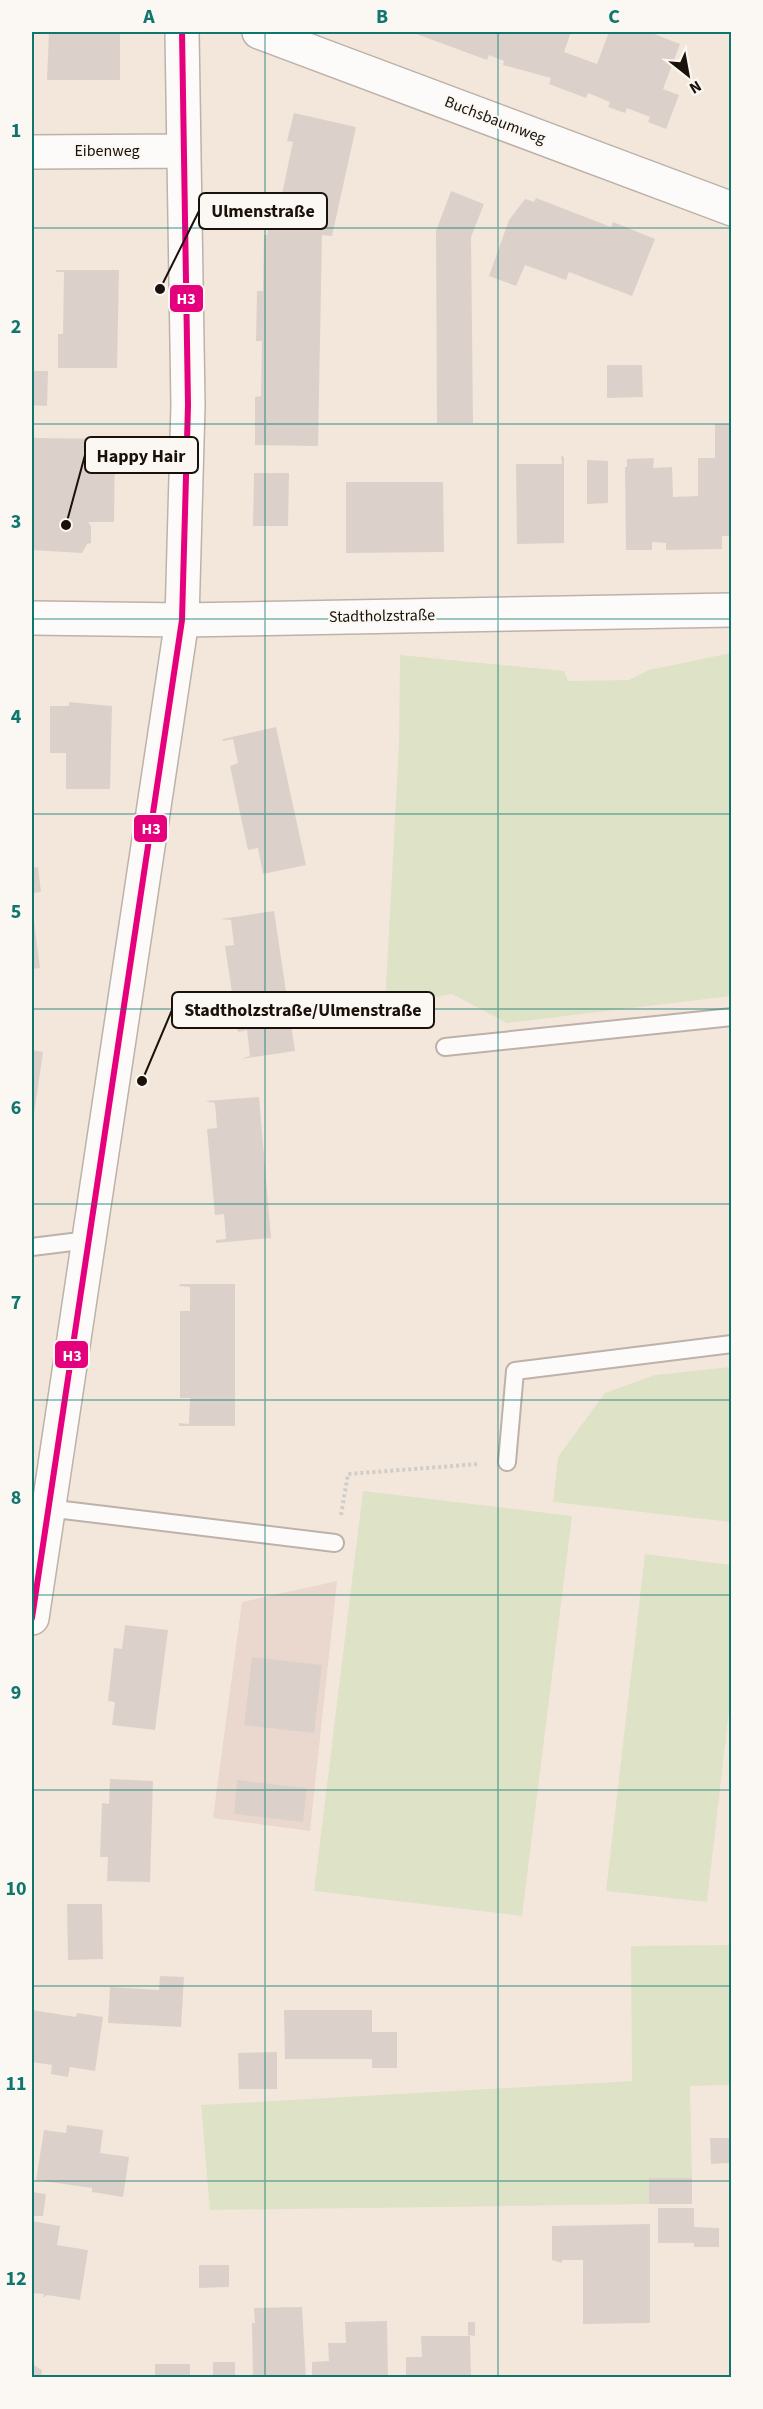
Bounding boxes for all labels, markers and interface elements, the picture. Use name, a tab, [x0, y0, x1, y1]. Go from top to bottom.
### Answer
text: A	[142, 3, 155, 31]
text: B	[376, 3, 388, 31]
text: C	[608, 3, 620, 31]
north arrow	[658, 45, 718, 105]
text: N	[685, 75, 705, 99]
street label: Buchsbaumweg	[441, 91, 549, 149]
text: 1	[11, 117, 21, 145]
street label: Eibenweg	[74, 140, 140, 162]
callout: Ulmenstraße	[199, 193, 327, 229]
text: Ulmenstraße	[211, 199, 315, 224]
line badge: H3	[169, 284, 204, 313]
text: H3	[176, 288, 196, 310]
text: 2	[11, 313, 21, 341]
callout: Happy Hair	[85, 437, 198, 473]
text: Happy Hair	[97, 444, 186, 469]
text: 3	[11, 508, 21, 536]
street label: Stadtholzstraße	[329, 604, 435, 628]
text: 4	[11, 703, 22, 731]
line badge: H3	[133, 814, 168, 843]
text: H3	[141, 818, 161, 840]
text: 5	[11, 898, 21, 926]
callout: Stadtholzstraße/Ulmenstraße	[172, 992, 434, 1028]
text: Stadtholzstraße/Ulmenstraße	[184, 998, 422, 1023]
text: 6	[11, 1094, 21, 1122]
text: 7	[11, 1289, 21, 1317]
line badge: H3	[54, 1340, 89, 1369]
text: H3	[62, 1345, 82, 1367]
text: 8	[11, 1484, 21, 1512]
text: 9	[11, 1679, 21, 1707]
text: 10	[5, 1875, 27, 1903]
text: 11	[5, 2070, 27, 2098]
text: 12	[5, 2265, 27, 2293]

